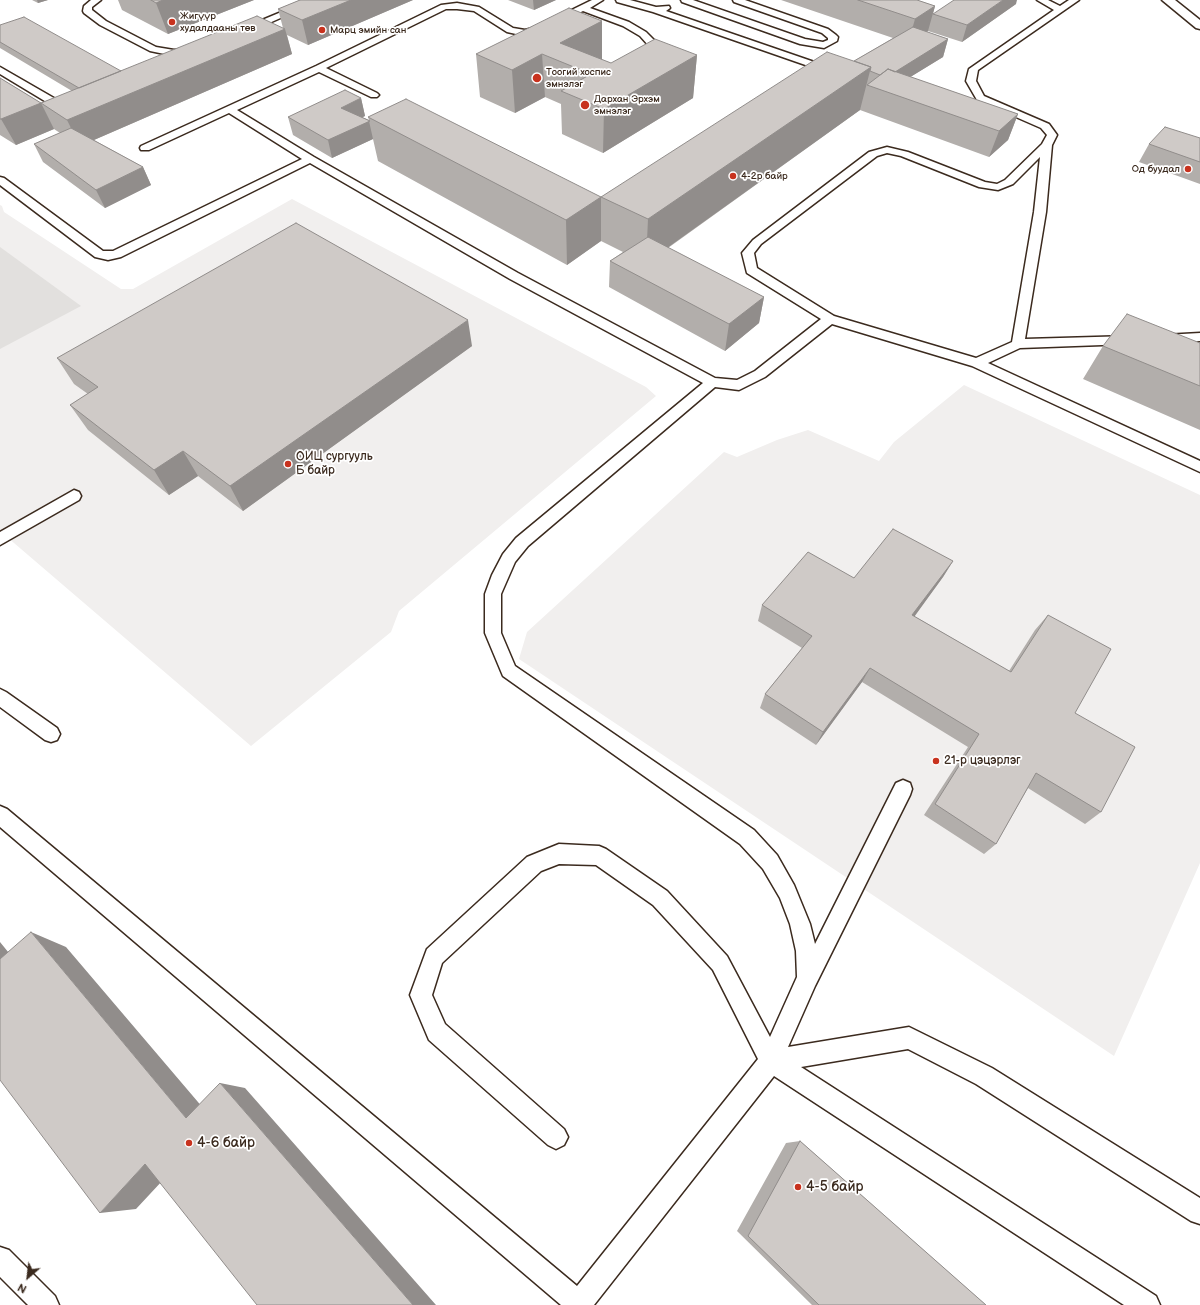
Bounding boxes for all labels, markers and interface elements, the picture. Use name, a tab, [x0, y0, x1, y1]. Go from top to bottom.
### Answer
place label: Жигүүр худалдааны төв	[180, 10, 255, 34]
marker: Жигүүр худалдааны төв	[167, 17, 177, 27]
place label: Марц эмийн сан	[330, 24, 406, 36]
marker: Марц эмийн сан	[317, 25, 327, 35]
place label: Тоогий хоспис эмнэлэг	[546, 66, 611, 90]
marker: Тоогий хоспис эмнэлэг	[531, 72, 543, 84]
place label: Дархан Эрхэм эмнэлэг	[594, 93, 660, 116]
marker: Дархан Эрхэм эмнэлэг	[579, 99, 591, 111]
place label: Од буудал	[1132, 163, 1180, 175]
marker: Од буудал	[1183, 164, 1193, 174]
place label: 4-2р байр	[741, 170, 788, 182]
marker: 4-2р байр	[728, 171, 738, 181]
place label: ОИЦ сургууль Б байр	[296, 450, 373, 478]
marker: ОИЦ сургууль Б байр	[283, 459, 293, 469]
place label: 21-р цэцэрлэг	[944, 754, 1021, 768]
marker: 21-р цэцэрлэг	[931, 756, 941, 766]
place label: 4-6 байр	[197, 1135, 255, 1151]
marker: 4-6 байр	[184, 1138, 194, 1148]
place label: 4-5 байр	[806, 1179, 863, 1195]
marker: 4-5 байр	[793, 1182, 803, 1192]
north arrow	[8, 1257, 48, 1297]
text: N	[15, 1280, 29, 1296]

